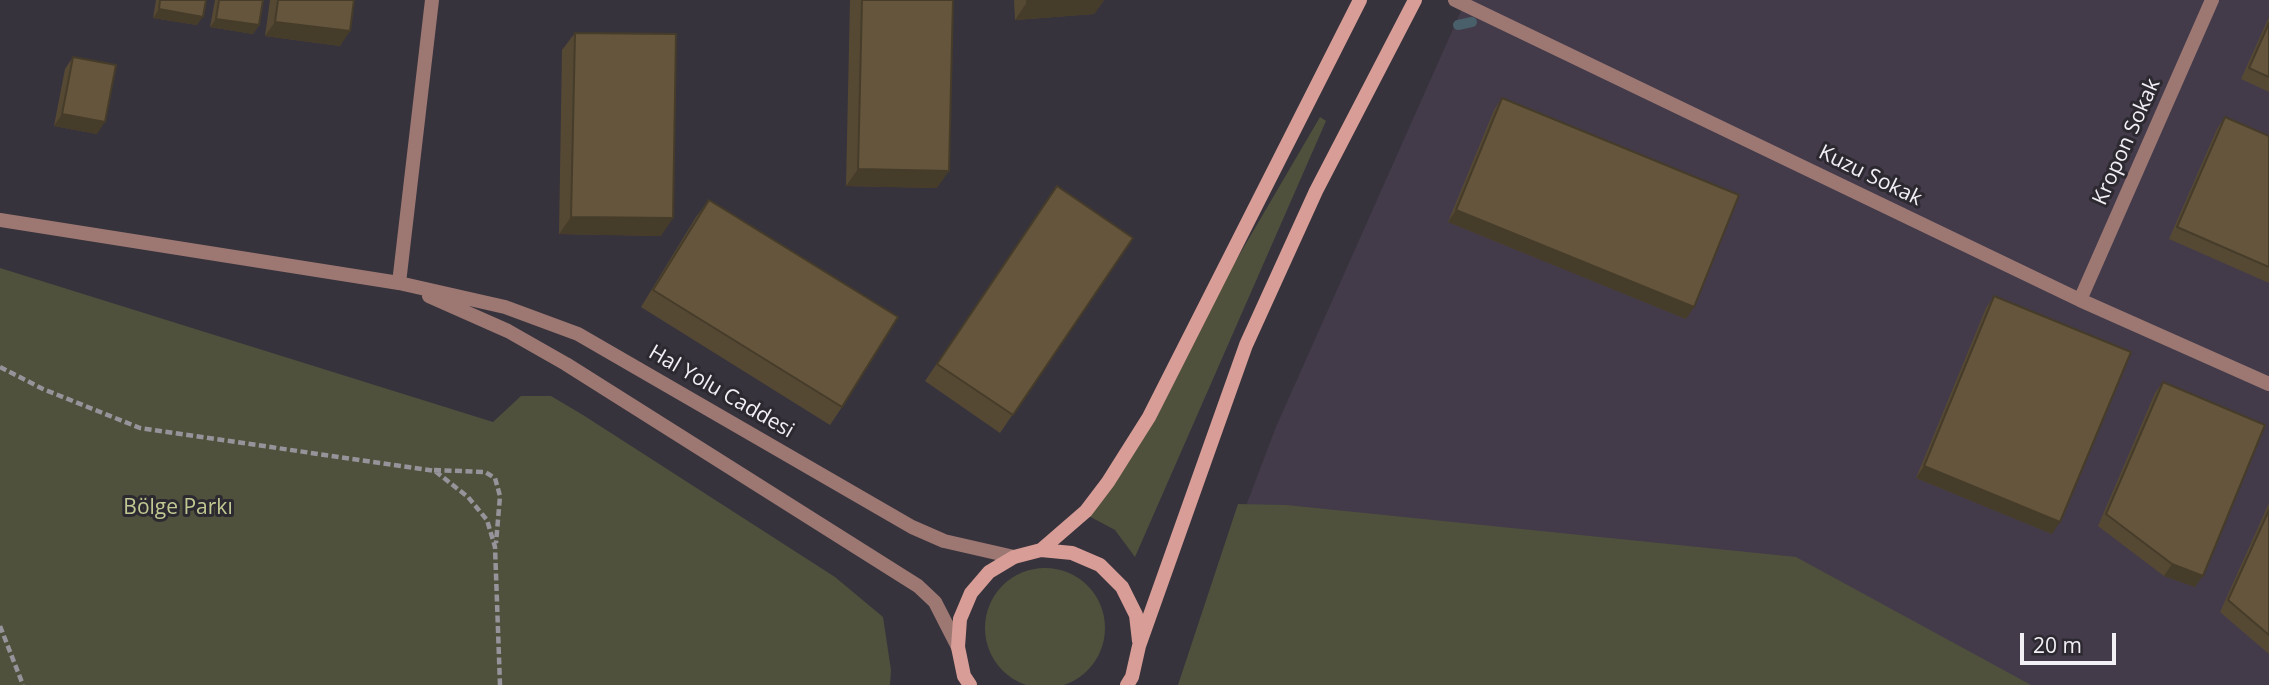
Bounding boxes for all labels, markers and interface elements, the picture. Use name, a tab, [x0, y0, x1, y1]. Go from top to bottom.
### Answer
street label: Kropon Sokak	[2088, 75, 2166, 209]
street label: Kuzu Sokak	[1814, 140, 1926, 212]
street label: Hal Yolu Caddesi	[644, 340, 798, 444]
park label: Bölge Parkı	[123, 495, 233, 521]
scale bar	[2024, 618, 2120, 662]
text: 20 m	[2033, 631, 2082, 659]

